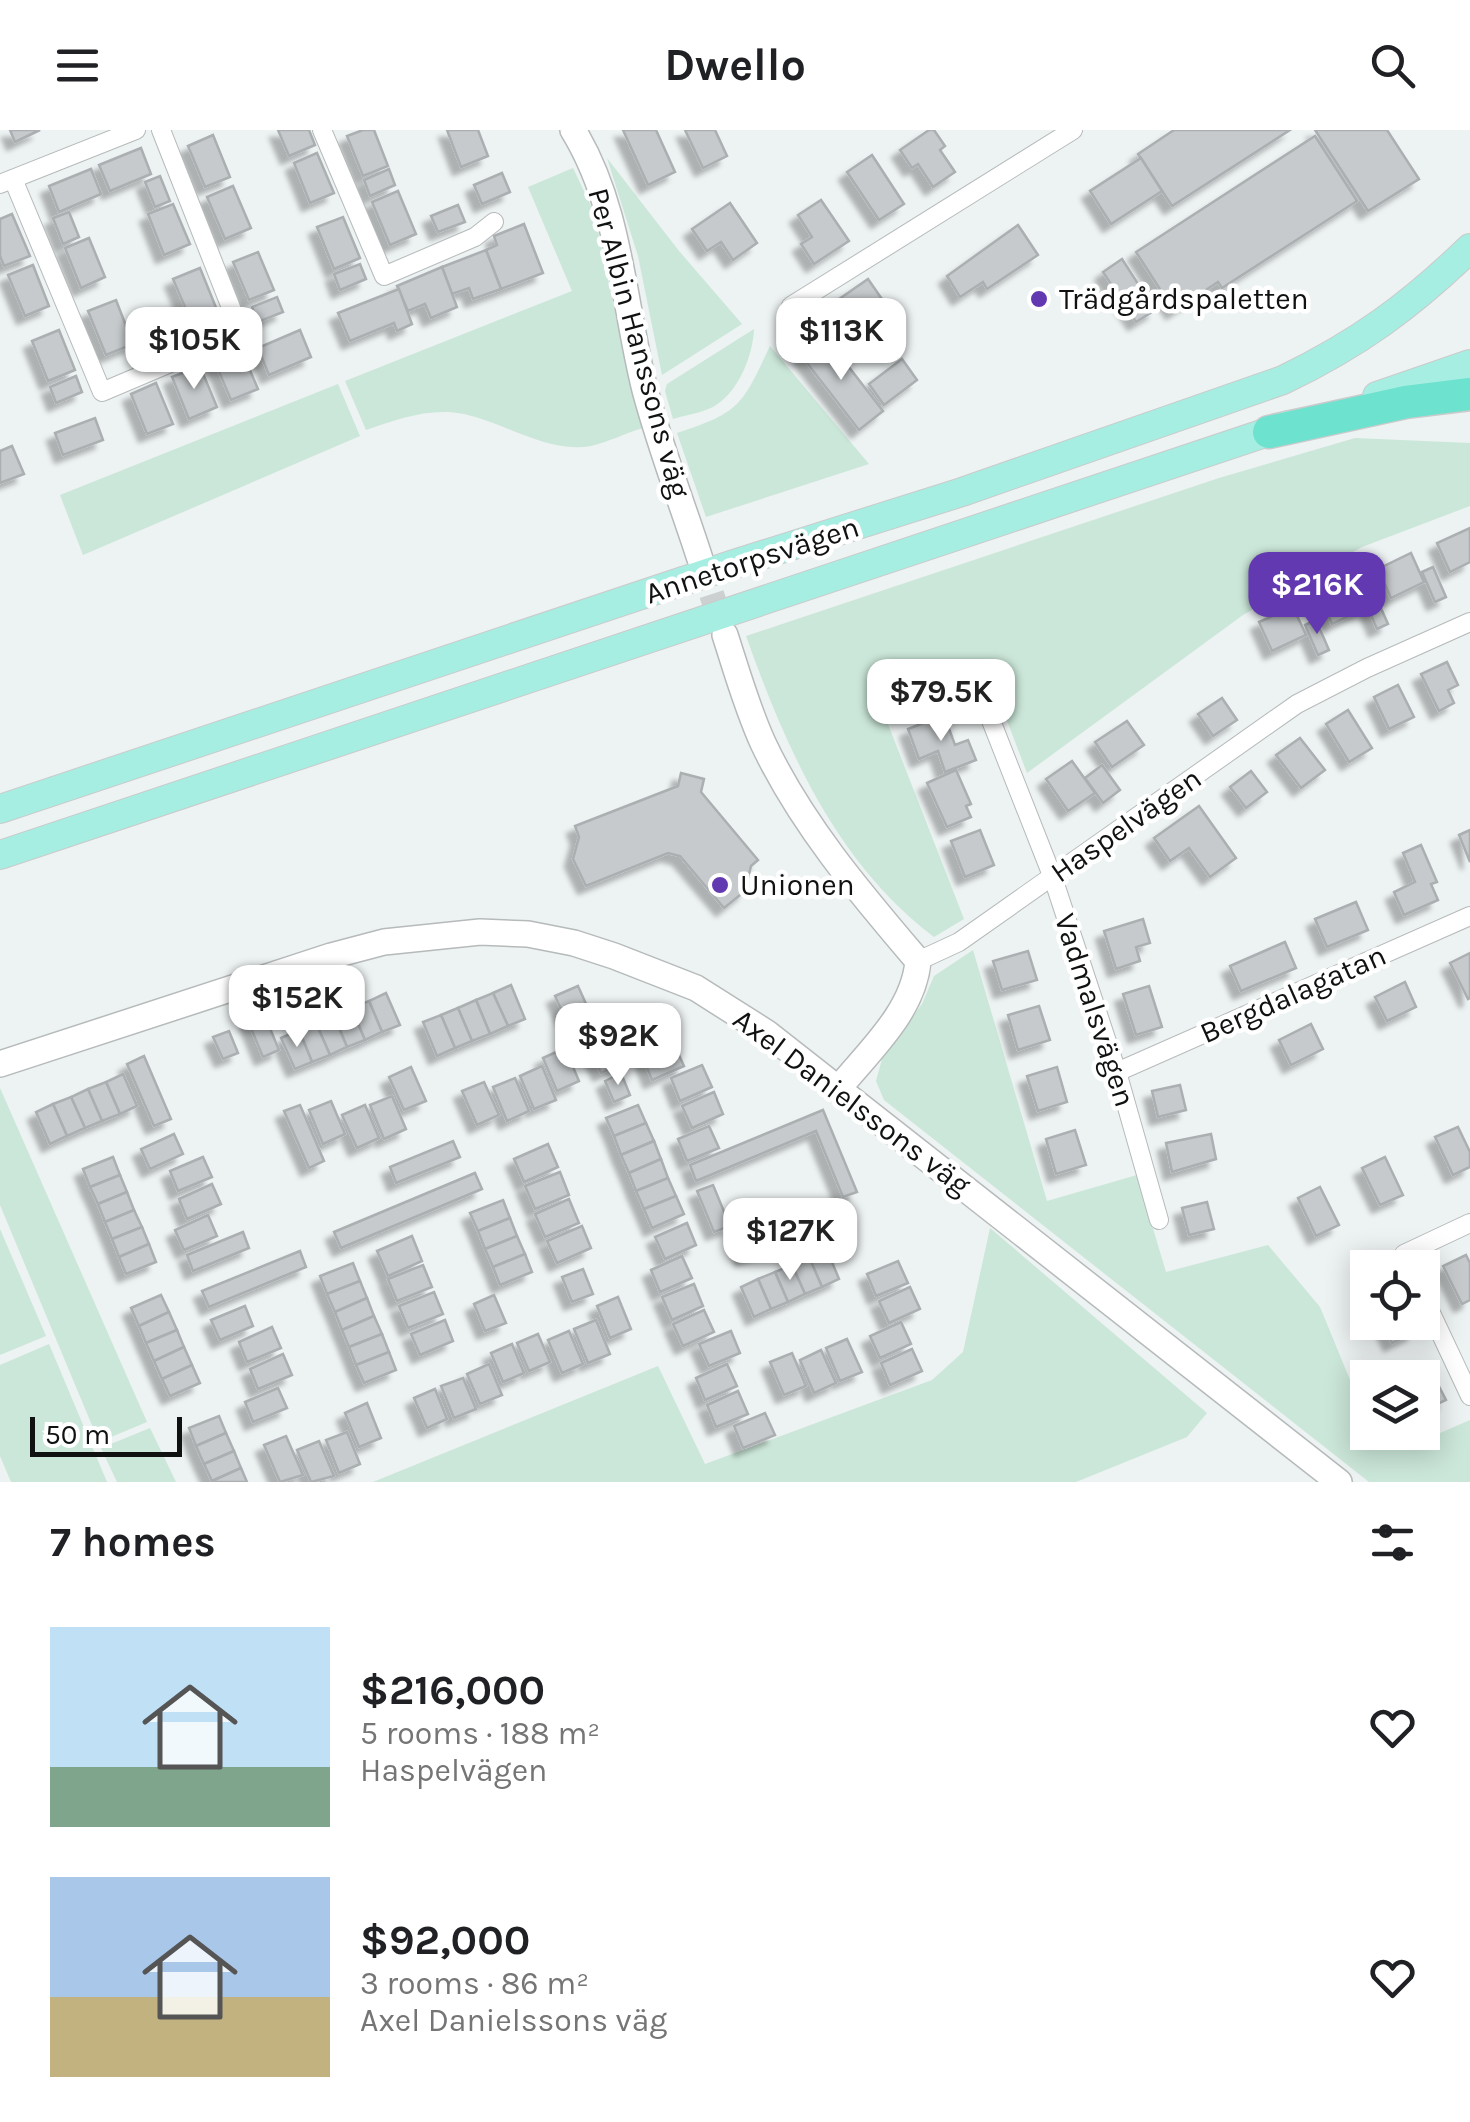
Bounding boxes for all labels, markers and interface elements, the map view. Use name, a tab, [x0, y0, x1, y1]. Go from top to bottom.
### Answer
icon: menu	[50, 38, 105, 93]
icon: search	[1365, 38, 1420, 93]
text: Dwello	[664, 39, 806, 91]
street label: Per Albin Hanssons väg	[580, 184, 698, 502]
place label: Trädgårdspaletten	[1059, 281, 1309, 317]
marker: Trädgårdspaletten	[1028, 288, 1050, 310]
pin: $113K	[771, 298, 911, 383]
pin: $105K	[124, 307, 264, 392]
text: $113K	[798, 312, 884, 349]
text: $105K	[147, 321, 241, 358]
street label: Annetorpsvägen	[641, 508, 863, 612]
pin: $216K	[1247, 552, 1387, 637]
text: $216K	[1270, 566, 1364, 603]
pin: $79.5K	[860, 659, 1022, 744]
text: $79.5K	[889, 673, 993, 710]
street label: Haspelvägen	[1044, 760, 1208, 890]
place label: Unionen	[740, 867, 855, 903]
marker: Unionen	[709, 874, 731, 896]
street label: Vadmalsvägen	[1047, 909, 1143, 1111]
street label: Bergdalagatan	[1194, 937, 1392, 1051]
pin: $152K	[227, 965, 367, 1050]
text: $152K	[251, 979, 343, 1016]
street label: Axel Danielssons väg	[726, 1001, 978, 1203]
pin: $92K	[559, 1003, 677, 1088]
text: $92K	[577, 1017, 659, 1054]
pin: $127K	[720, 1198, 860, 1283]
text: $127K	[745, 1212, 835, 1249]
map controls	[1350, 1250, 1440, 1450]
button: locate	[1350, 1250, 1440, 1340]
button: layers	[1350, 1360, 1440, 1450]
scale bar	[30, 1412, 182, 1456]
text: 50 m	[45, 1418, 110, 1451]
icon: filters	[1365, 1515, 1420, 1570]
text: 7 homes	[50, 1517, 216, 1567]
text: $216,000	[360, 1665, 545, 1715]
icon: home	[130, 1667, 250, 1787]
icon: heart	[1365, 1700, 1420, 1755]
text: 5 rooms · 188 m²	[360, 1715, 600, 1752]
text: Haspelvägen	[360, 1752, 547, 1789]
text: $92,000	[360, 1915, 530, 1965]
icon: home	[130, 1917, 250, 2037]
icon: heart	[1365, 1950, 1420, 2005]
text: 3 rooms · 86 m²	[360, 1965, 589, 2002]
text: Axel Danielssons väg	[360, 2002, 667, 2039]

